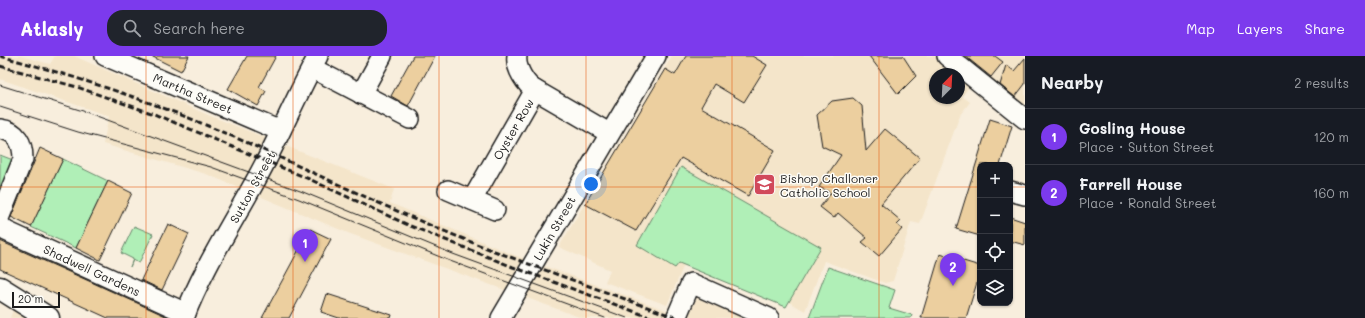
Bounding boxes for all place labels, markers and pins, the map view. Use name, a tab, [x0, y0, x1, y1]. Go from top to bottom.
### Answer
place label: Bishop Challoner Catholic School	[780, 170, 878, 200]
school or university icon: Bishop Challoner Catholic School	[752, 172, 778, 198]
pin: 1	[292, 229, 318, 262]
pin: 2	[940, 253, 966, 286]

